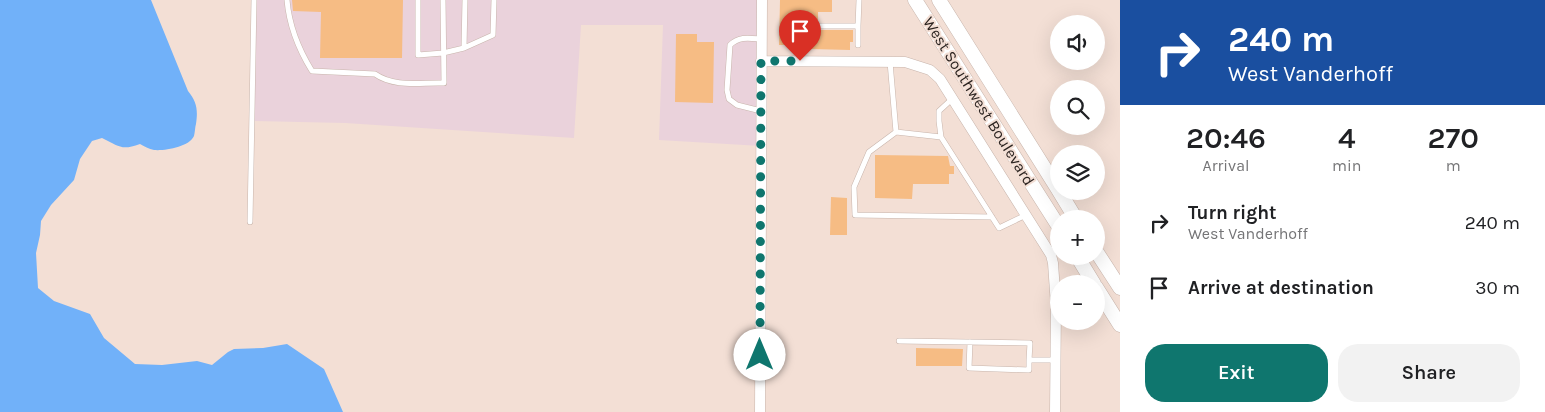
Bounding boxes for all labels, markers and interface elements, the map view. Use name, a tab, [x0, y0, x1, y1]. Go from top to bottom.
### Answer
pin	[779, 10, 821, 61]
street label: West Southwest Boulevard	[919, 13, 1039, 189]
map controls	[1050, 15, 1105, 330]
button: sound	[1050, 15, 1105, 70]
icon: arrive	[786, 17, 814, 45]
text: 240 m	[1228, 19, 1334, 60]
icon: right	[1145, 20, 1210, 85]
text: West Vanderhoff	[1228, 61, 1393, 87]
button: search	[1050, 80, 1105, 135]
text: 20:46	[1186, 120, 1266, 156]
text: 4	[1338, 120, 1356, 156]
text: 270	[1428, 120, 1479, 156]
button: layers	[1050, 145, 1105, 200]
text: Arrival	[1203, 156, 1249, 175]
text: min	[1332, 156, 1361, 175]
text: m	[1446, 156, 1461, 175]
text: Turn right	[1188, 202, 1277, 224]
icon: right	[1145, 209, 1173, 237]
button: +	[1050, 210, 1105, 265]
text: 240 m	[1465, 212, 1520, 234]
text: West Vanderhoff	[1188, 224, 1308, 243]
icon: arrive	[1145, 274, 1173, 302]
button: −	[1050, 275, 1105, 330]
text: Arrive at destination	[1188, 277, 1374, 299]
text: 30 m	[1475, 277, 1520, 299]
position arrow	[733, 328, 785, 380]
button: Exit	[1145, 344, 1328, 402]
button: Share	[1338, 344, 1520, 402]

